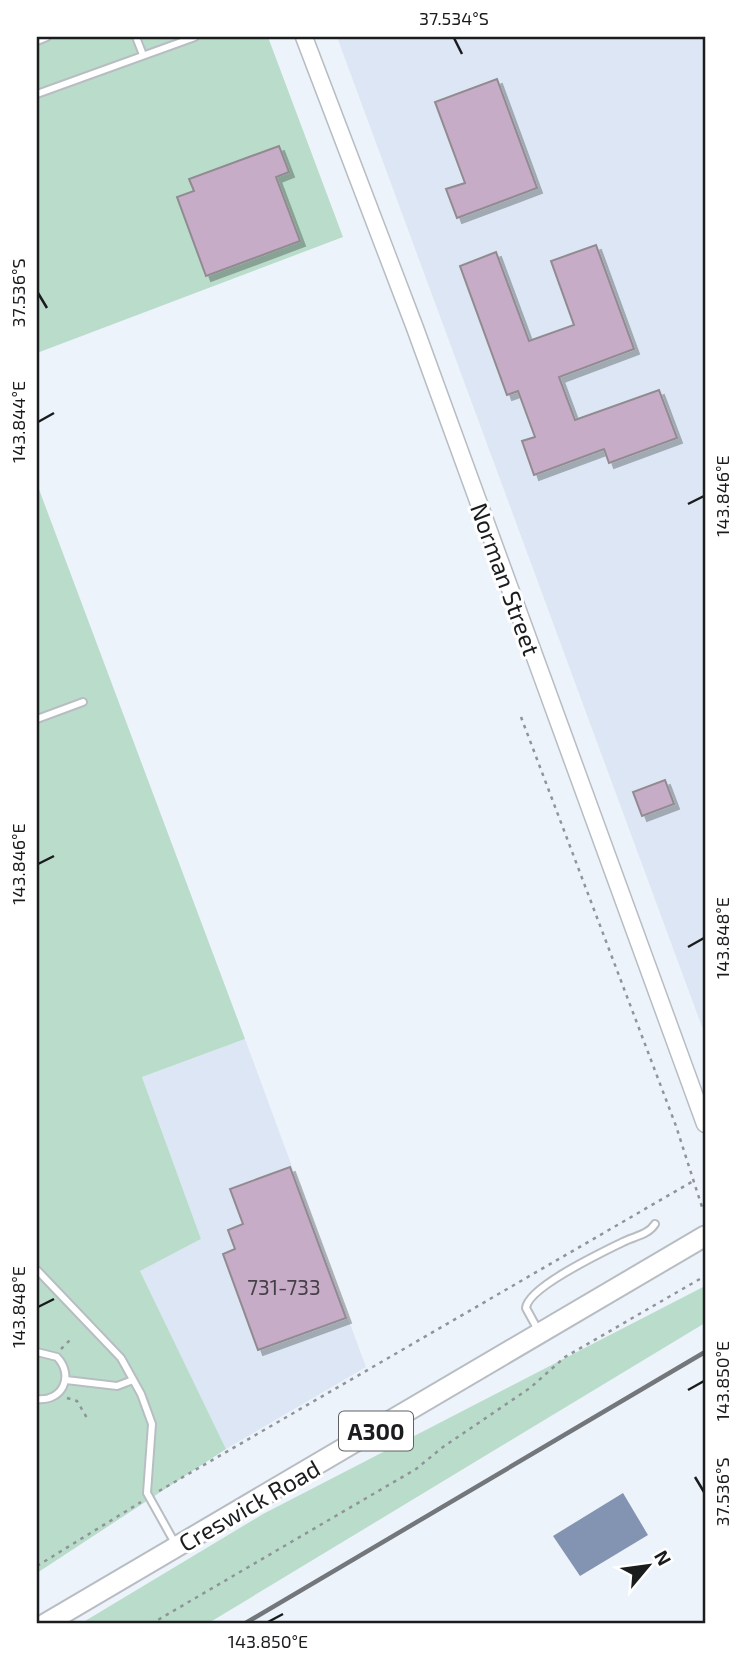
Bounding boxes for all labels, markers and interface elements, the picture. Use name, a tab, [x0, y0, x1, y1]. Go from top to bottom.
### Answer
text: 37.534°S	[419, 7, 489, 29]
text: 37.536°S	[7, 258, 29, 328]
text: 143.844°E	[7, 381, 29, 463]
text: 143.846°E	[711, 455, 733, 537]
street label: Norman Street	[465, 499, 547, 659]
text: 143.846°E	[7, 823, 29, 905]
text: 143.848°E	[711, 897, 733, 979]
text: 143.848°E	[7, 1266, 29, 1348]
house number: 731-733	[247, 1274, 321, 1299]
text: 143.850°E	[711, 1341, 733, 1421]
road number: A300	[339, 1412, 413, 1450]
street label: Creswick Road	[173, 1453, 325, 1557]
text: 37.536°S	[711, 1457, 733, 1527]
north arrow	[612, 1532, 682, 1602]
text: N	[650, 1546, 677, 1569]
text: 143.850°E	[228, 1630, 308, 1652]

